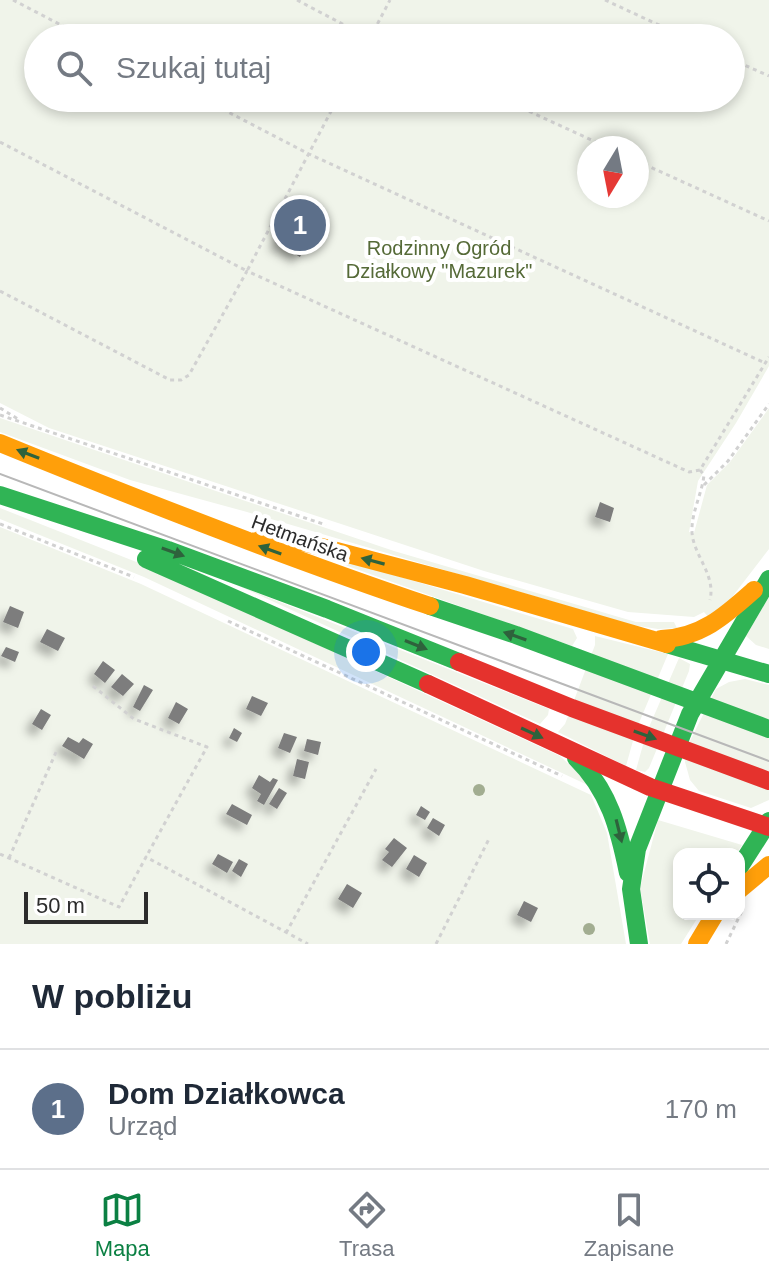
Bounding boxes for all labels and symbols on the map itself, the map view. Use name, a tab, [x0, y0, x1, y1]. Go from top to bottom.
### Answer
north arrow	[577, 136, 649, 208]
pin: 1	[274, 195, 326, 255]
park label: Rodzinny Ogród Działkowy "Mazurek"	[346, 237, 532, 282]
one-way arrow	[16, 447, 40, 460]
street label: Hetmańska	[249, 510, 352, 566]
one-way arrow	[258, 544, 282, 556]
one-way arrow	[161, 547, 185, 559]
one-way arrow	[361, 555, 386, 567]
one-way arrow	[503, 629, 527, 641]
your location	[346, 632, 386, 672]
one-way arrow	[404, 639, 428, 652]
one-way arrow	[520, 726, 543, 740]
one-way arrow	[633, 729, 657, 742]
one-way arrow	[613, 819, 626, 844]
scale bar	[24, 888, 148, 924]

